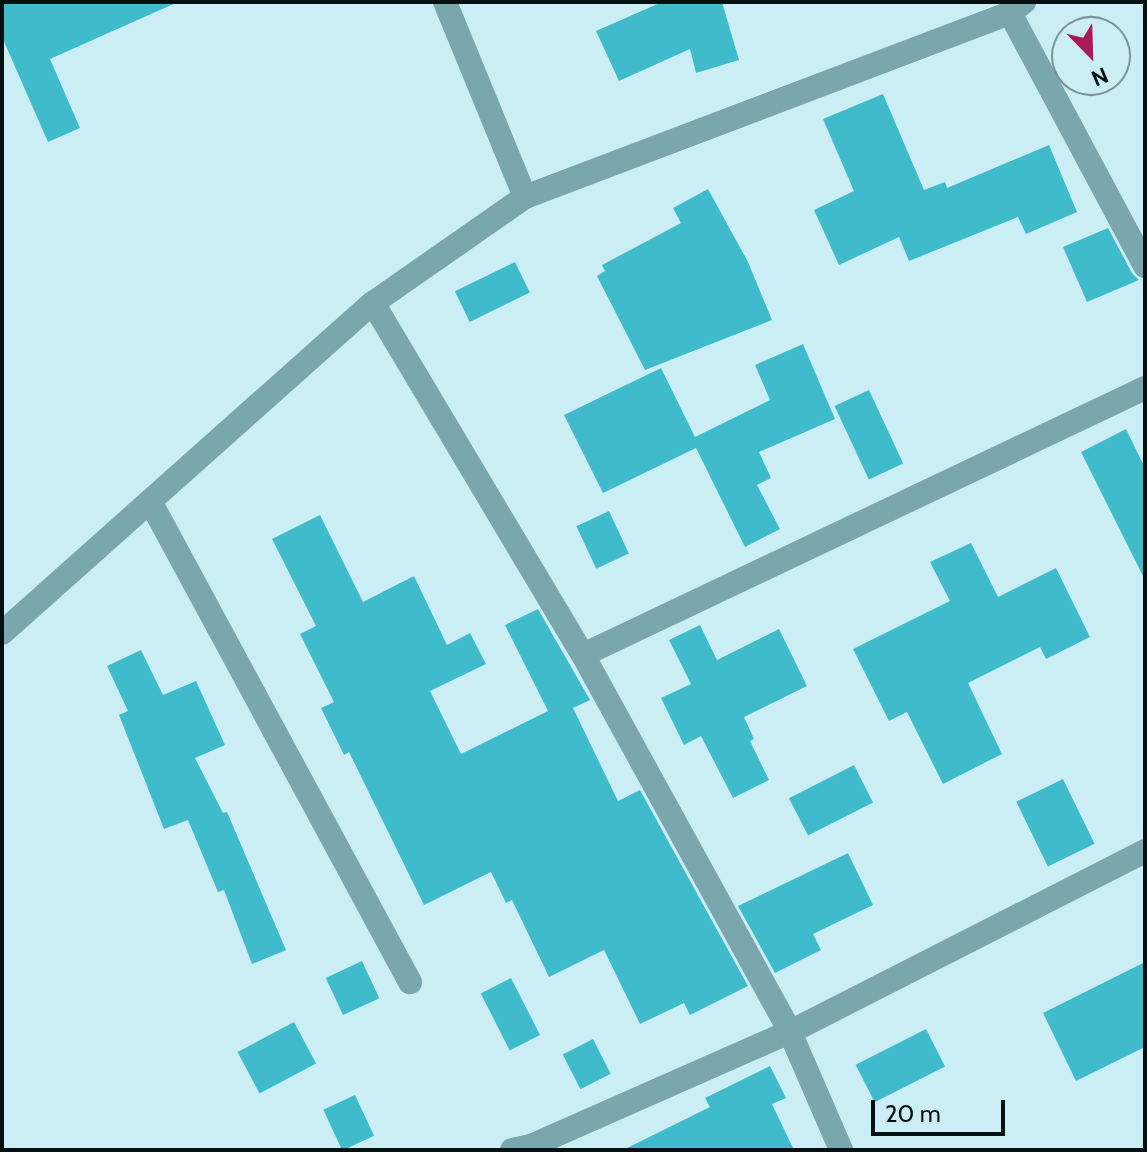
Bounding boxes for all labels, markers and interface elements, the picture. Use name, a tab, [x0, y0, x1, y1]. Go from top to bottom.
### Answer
north arrow	[1051, 16, 1131, 96]
text: N	[1087, 61, 1112, 92]
scale bar	[875, 1084, 1009, 1134]
text: 20 m	[885, 1099, 941, 1128]

